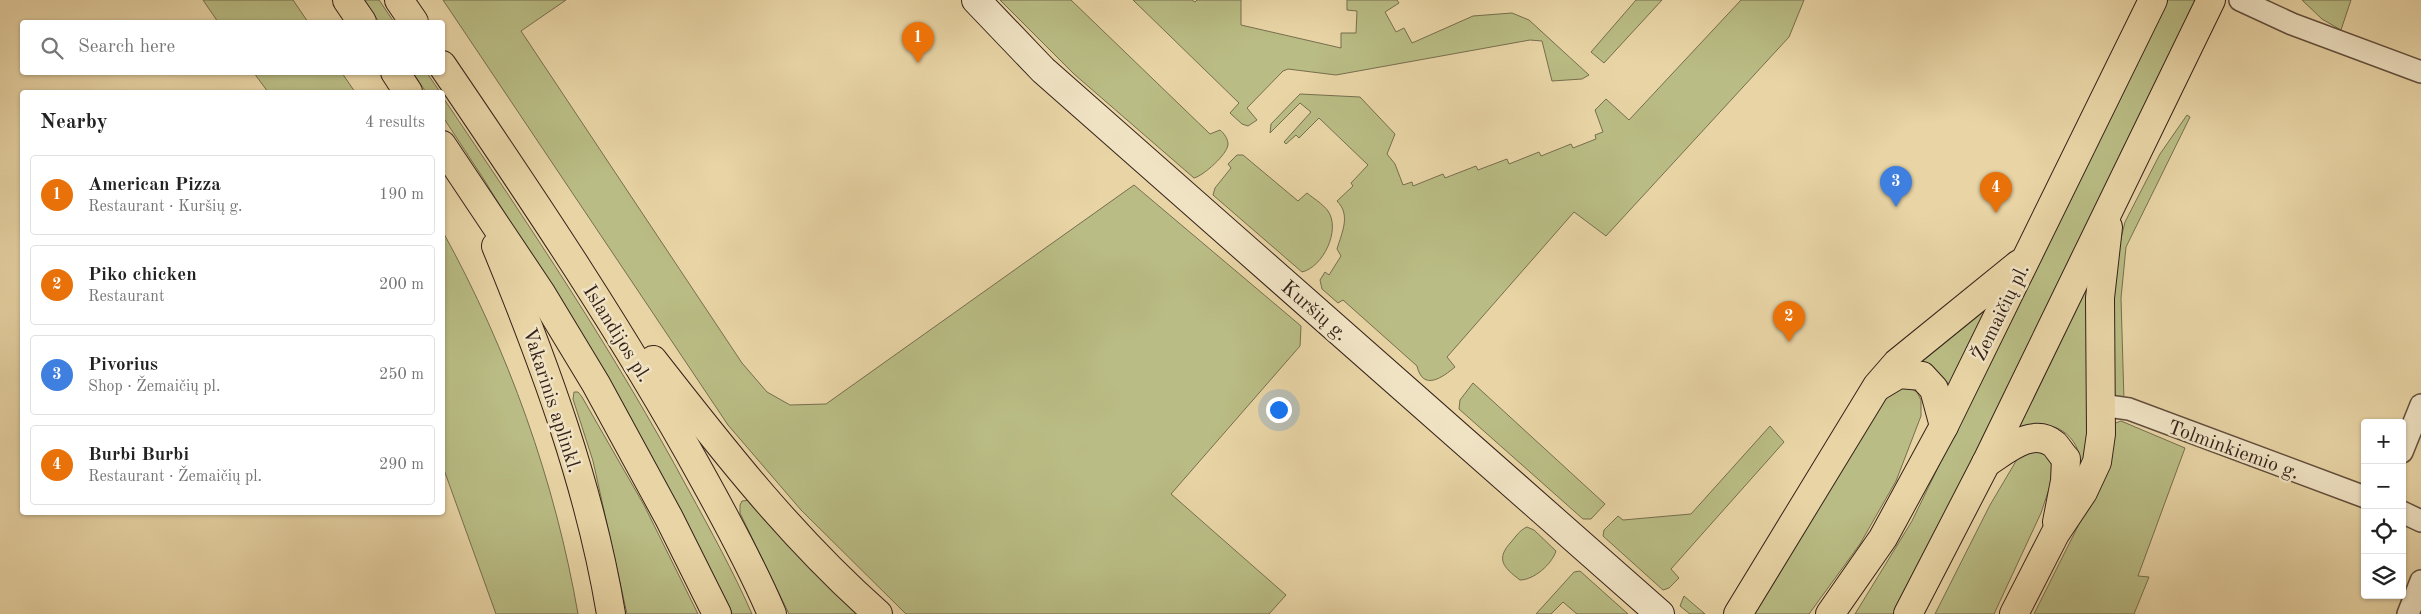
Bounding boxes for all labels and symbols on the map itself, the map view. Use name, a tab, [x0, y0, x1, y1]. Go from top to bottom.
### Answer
pin: 1	[902, 22, 934, 63]
pin: 3	[1880, 166, 1912, 207]
pin: 4	[1980, 172, 2012, 213]
street label: Žemaičių pl.	[1967, 260, 2034, 365]
street label: Kuršių g.	[1277, 277, 1351, 346]
street label: Islandijos pl.	[579, 282, 654, 386]
pin: 2	[1773, 301, 1805, 342]
street label: Vakarinis aplinkl.	[518, 326, 584, 476]
your location	[1266, 397, 1292, 423]
street label: Tolminkiemio g.	[2165, 418, 2302, 484]

